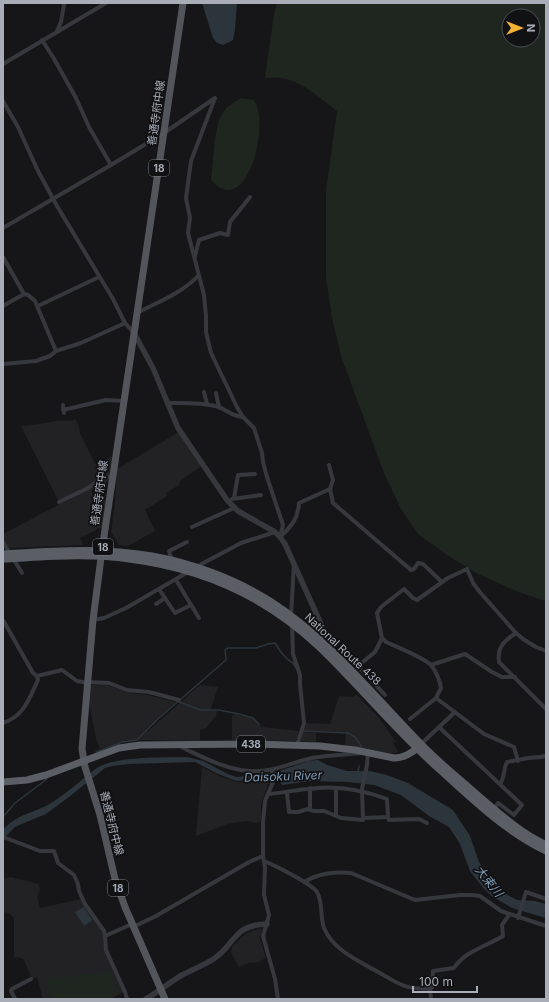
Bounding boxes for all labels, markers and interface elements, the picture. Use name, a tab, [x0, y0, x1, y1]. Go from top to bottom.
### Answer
north arrow	[501, 8, 541, 48]
text: N	[524, 24, 538, 32]
street label: 善通寺府中線	[144, 79, 168, 147]
road number: 18	[149, 160, 169, 176]
street label: 善通寺府中線	[87, 459, 111, 527]
road number: 18	[93, 539, 113, 555]
street label: National Route 438	[302, 610, 384, 688]
road number: 438	[237, 736, 265, 752]
water label: Daisoku River	[244, 767, 323, 785]
street label: 善通寺府中線	[97, 789, 127, 857]
water label: 大束川	[472, 862, 507, 901]
road number: 18	[108, 880, 128, 896]
scale bar	[413, 968, 477, 994]
text: 100 m	[419, 974, 453, 989]

